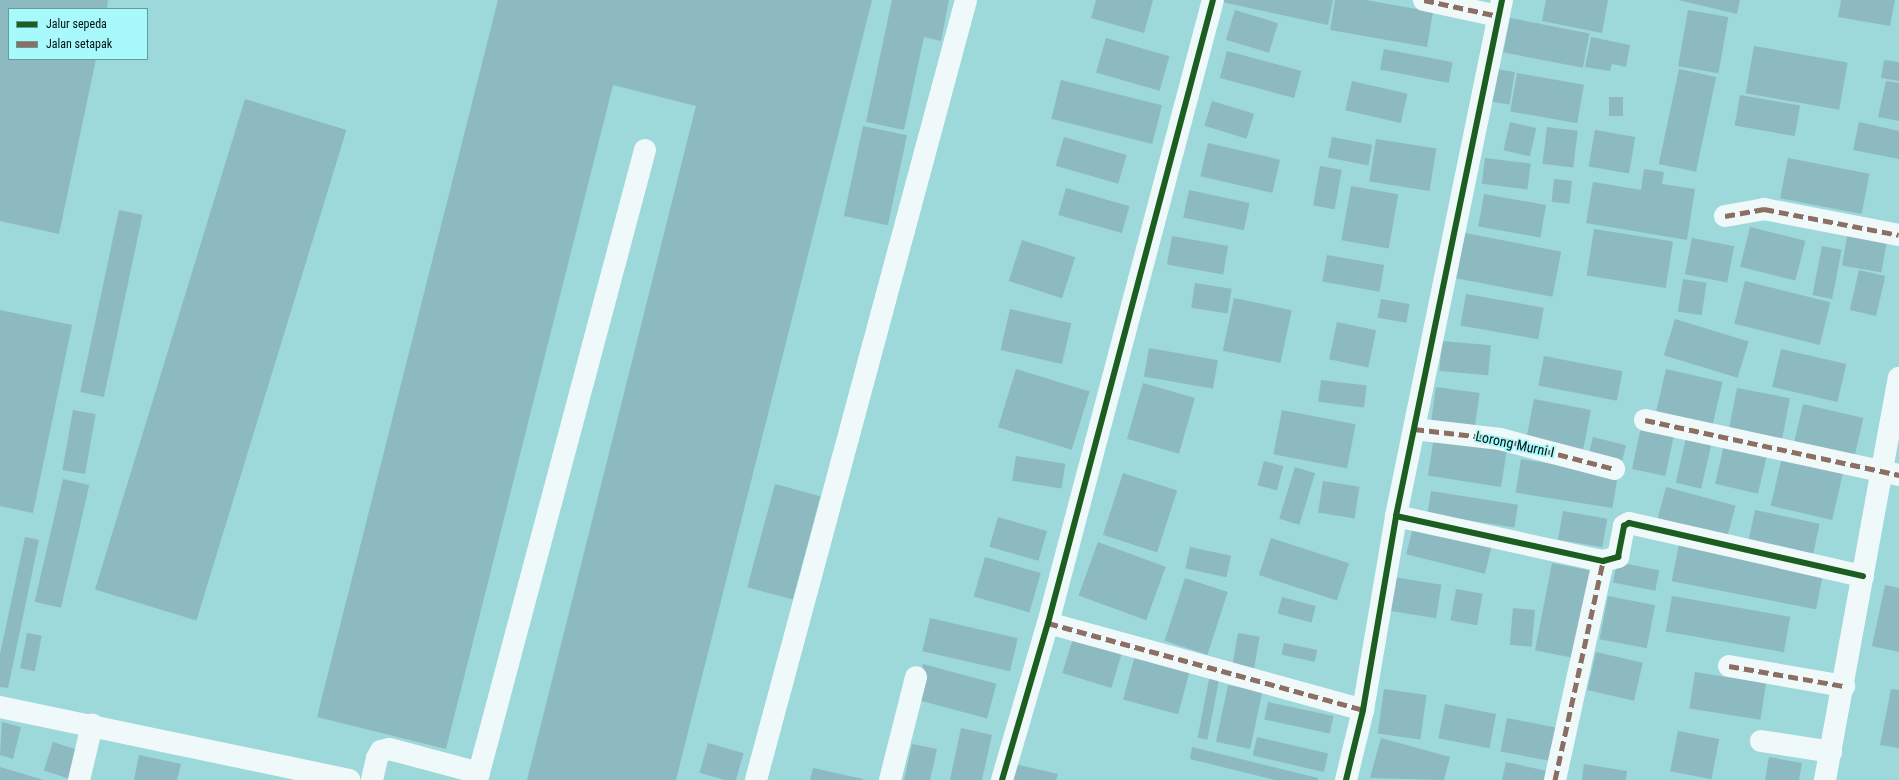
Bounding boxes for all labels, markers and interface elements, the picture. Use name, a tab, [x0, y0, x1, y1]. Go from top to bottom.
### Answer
legend	[8, 8, 148, 60]
text: Jalur sepeda	[46, 17, 107, 31]
text: Jalan setapak	[46, 37, 112, 51]
street label: Lorong Murni I	[1474, 427, 1556, 461]

